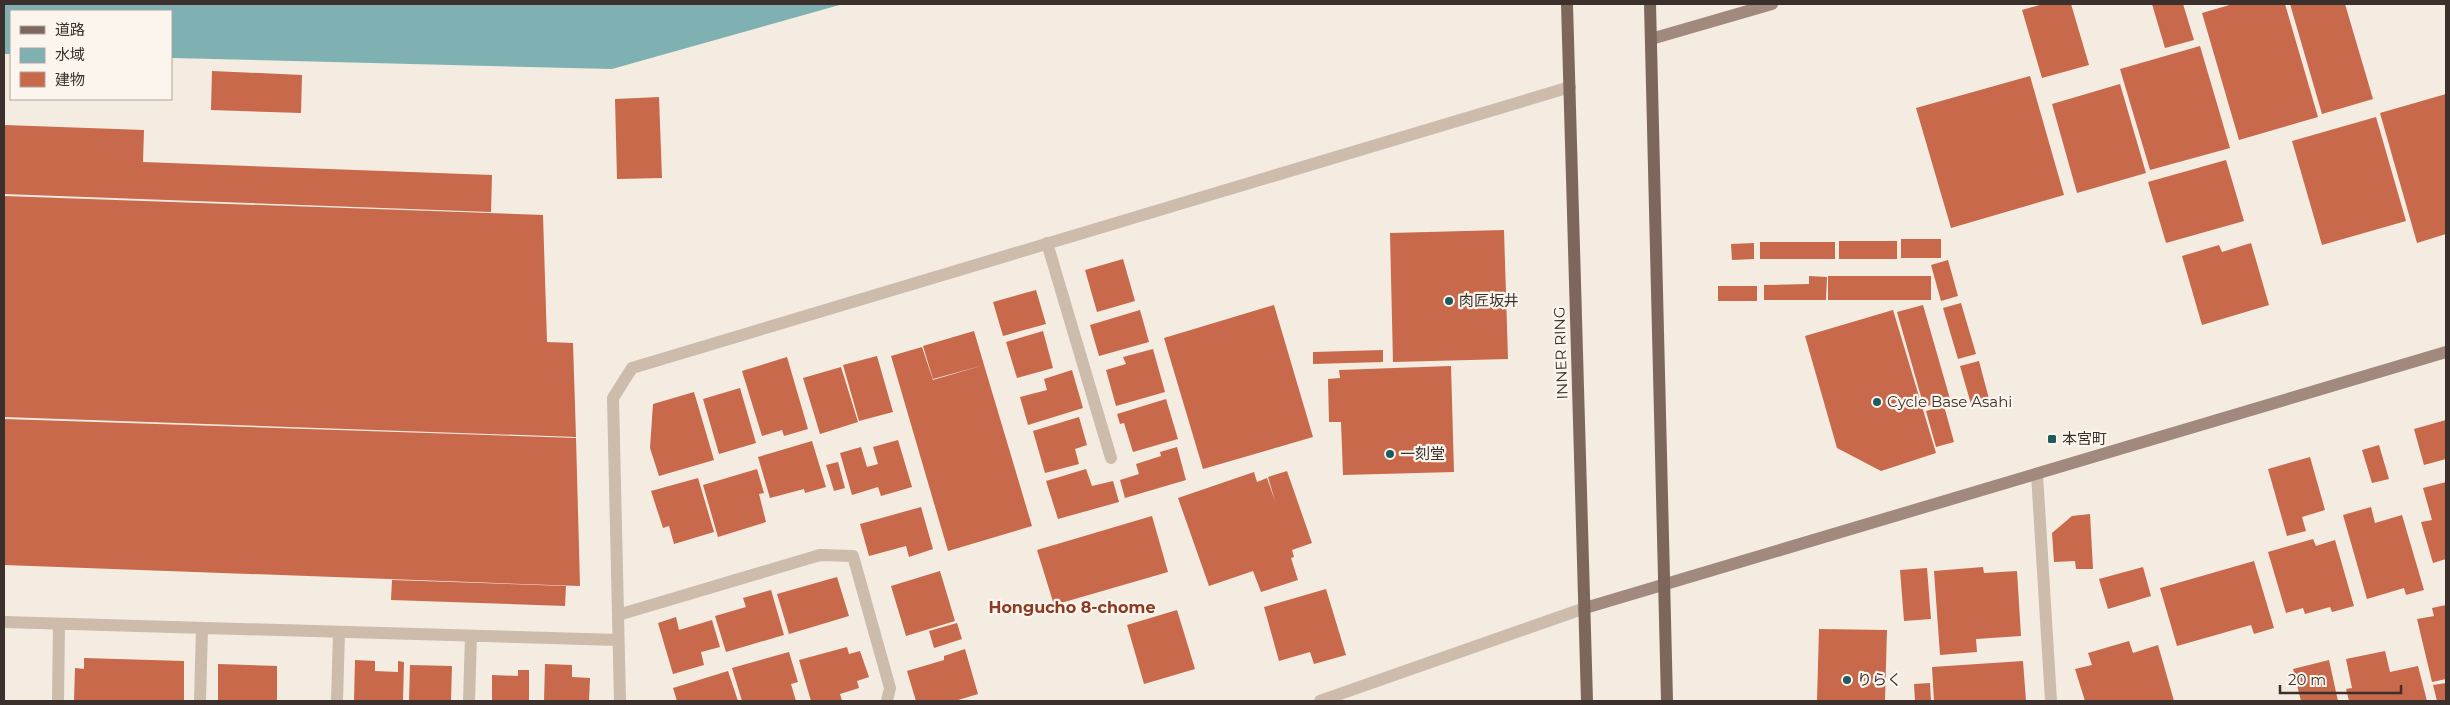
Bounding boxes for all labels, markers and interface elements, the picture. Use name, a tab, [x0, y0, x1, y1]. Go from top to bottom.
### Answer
legend	[10, 10, 172, 100]
text: 道路	[55, 20, 85, 39]
text: 水域	[55, 45, 85, 64]
text: 建物	[55, 70, 85, 89]
place label: 肉匠坂井	[1459, 291, 1519, 310]
marker: 肉匠坂井	[1443, 295, 1455, 307]
street label: INNER RING	[1549, 306, 1572, 400]
place label: Cycle Base Asahi	[1887, 392, 2012, 411]
marker: Cycle Base Asahi	[1871, 396, 1883, 408]
place label: 本宮町	[2062, 429, 2107, 448]
marker: 本宮町	[2046, 433, 2058, 445]
place label: 一刻堂	[1400, 444, 1445, 463]
marker: 一刻堂	[1384, 448, 1396, 460]
district label: Hongucho 8-chome	[988, 598, 1156, 617]
scale bar	[2280, 662, 2401, 694]
place label: りらく	[1857, 670, 1902, 689]
text: 20 m	[2288, 670, 2326, 689]
marker: りらく	[1841, 674, 1853, 686]

